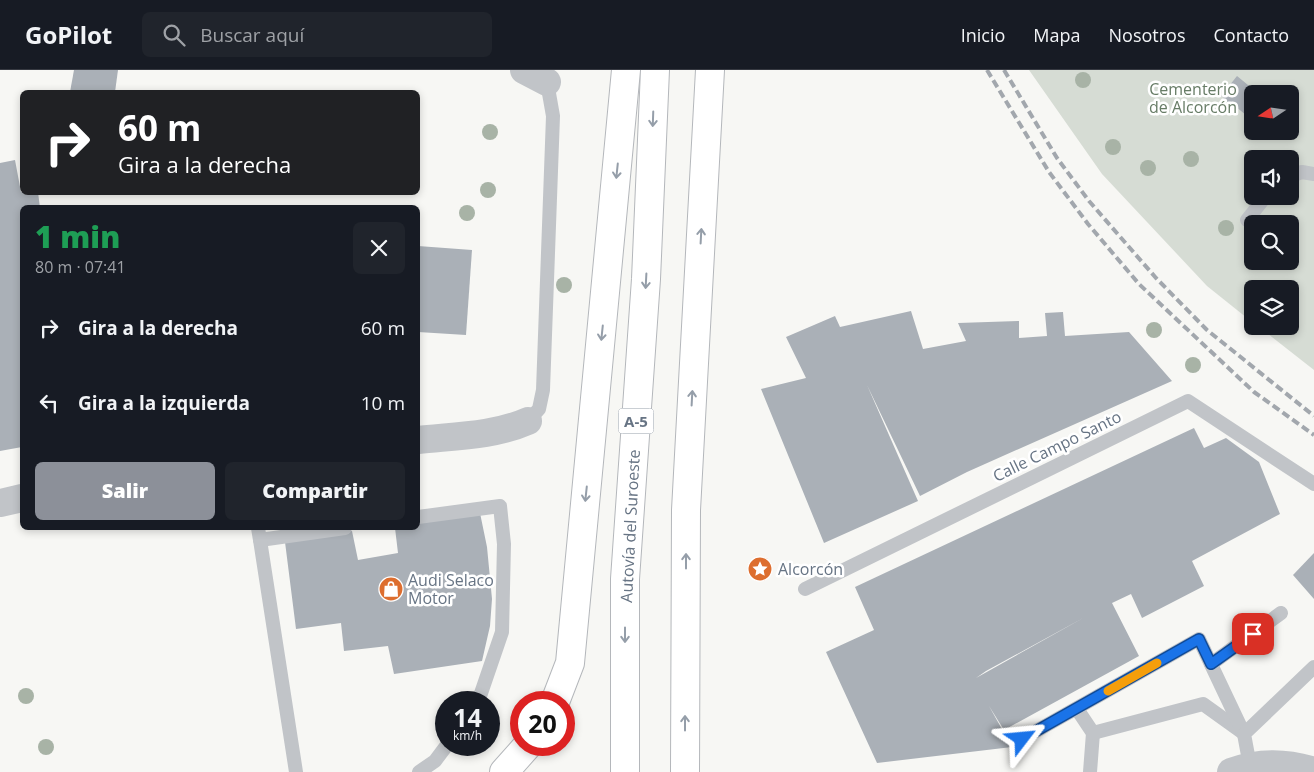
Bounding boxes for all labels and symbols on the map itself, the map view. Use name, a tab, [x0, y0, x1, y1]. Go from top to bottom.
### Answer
park label: Cementerio de Alcorcón	[1149, 78, 1237, 118]
north arrow	[1244, 85, 1299, 140]
one-way arrow	[648, 110, 657, 126]
one-way arrow	[613, 163, 622, 179]
one-way arrow	[696, 228, 706, 244]
one-way arrow	[642, 273, 651, 289]
one-way arrow	[597, 324, 607, 340]
one-way arrow	[688, 391, 697, 407]
street label: Calle Campo Santo	[989, 405, 1125, 487]
road number: A-5	[618, 408, 654, 434]
street label: Autovía del Suroeste	[615, 449, 645, 603]
one-way arrow	[581, 486, 591, 502]
one-way arrow	[681, 553, 691, 570]
place icon: Alcorcón	[747, 556, 773, 582]
place label: Alcorcón	[778, 558, 843, 580]
place label: Audi Selaco Motor	[408, 569, 494, 609]
shop icon: Audi Selaco Motor	[378, 576, 404, 602]
pin	[1232, 613, 1274, 655]
one-way arrow	[620, 627, 630, 643]
speed limit sign: 20	[510, 691, 575, 756]
position arrow	[995, 712, 1047, 764]
one-way arrow	[680, 716, 690, 732]

